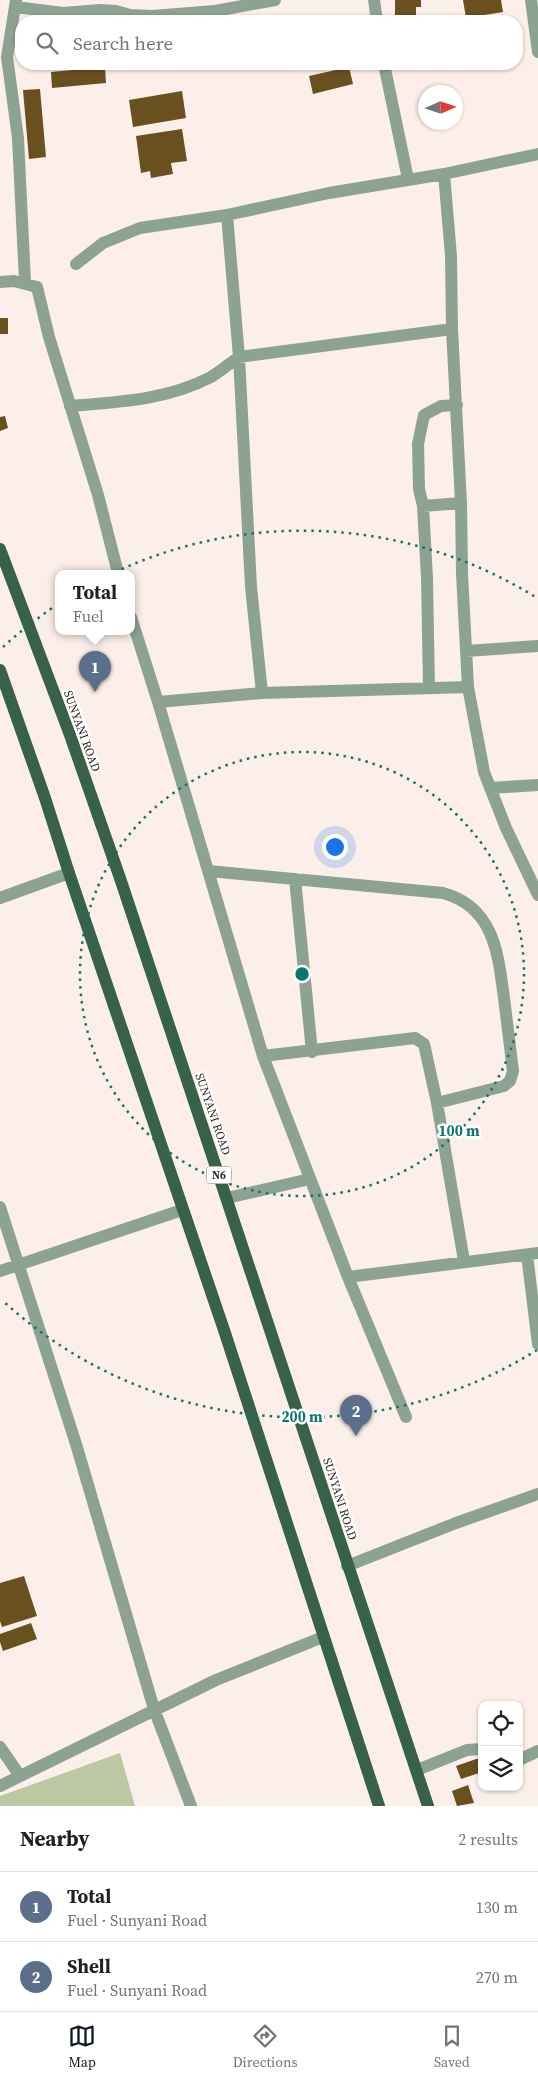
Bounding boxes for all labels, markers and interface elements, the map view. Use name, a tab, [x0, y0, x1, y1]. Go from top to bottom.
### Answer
search box	[15, 15, 523, 70]
icon: search	[33, 29, 61, 57]
text: Search here	[73, 30, 173, 56]
north arrow	[418, 85, 463, 130]
popup	[55, 570, 135, 635]
text: Total	[73, 579, 117, 605]
text: Fuel	[73, 605, 104, 627]
pin: 1	[79, 651, 111, 692]
street label: SUNYANI ROAD	[60, 688, 104, 774]
your location	[322, 834, 348, 860]
centre of rings	[293, 965, 311, 983]
street label: SUNYANI ROAD	[192, 1071, 234, 1157]
text: 100 m	[438, 1120, 480, 1141]
road number: N6	[206, 1166, 232, 1184]
pin: 2	[340, 1395, 372, 1436]
text: 200 m	[281, 1406, 323, 1427]
street label: SUNYANI ROAD	[319, 1456, 361, 1542]
map controls	[478, 1701, 523, 1791]
button: locate	[478, 1701, 523, 1746]
button: layers	[478, 1746, 523, 1791]
text: Nearby	[20, 1824, 90, 1853]
text: 2 results	[458, 1828, 518, 1850]
text: Total	[67, 1883, 111, 1909]
text: 1	[32, 1896, 40, 1918]
text: 130 m	[476, 1896, 518, 1918]
text: Fuel · Sunyani Road	[67, 1909, 207, 1931]
text: Shell	[67, 1953, 111, 1979]
text: 2	[32, 1966, 40, 1988]
text: 270 m	[476, 1966, 518, 1988]
text: Fuel · Sunyani Road	[67, 1979, 207, 2001]
tab: Map	[68, 2022, 96, 2072]
tab: Directions	[233, 2022, 297, 2072]
tab: Saved	[434, 2022, 470, 2072]

